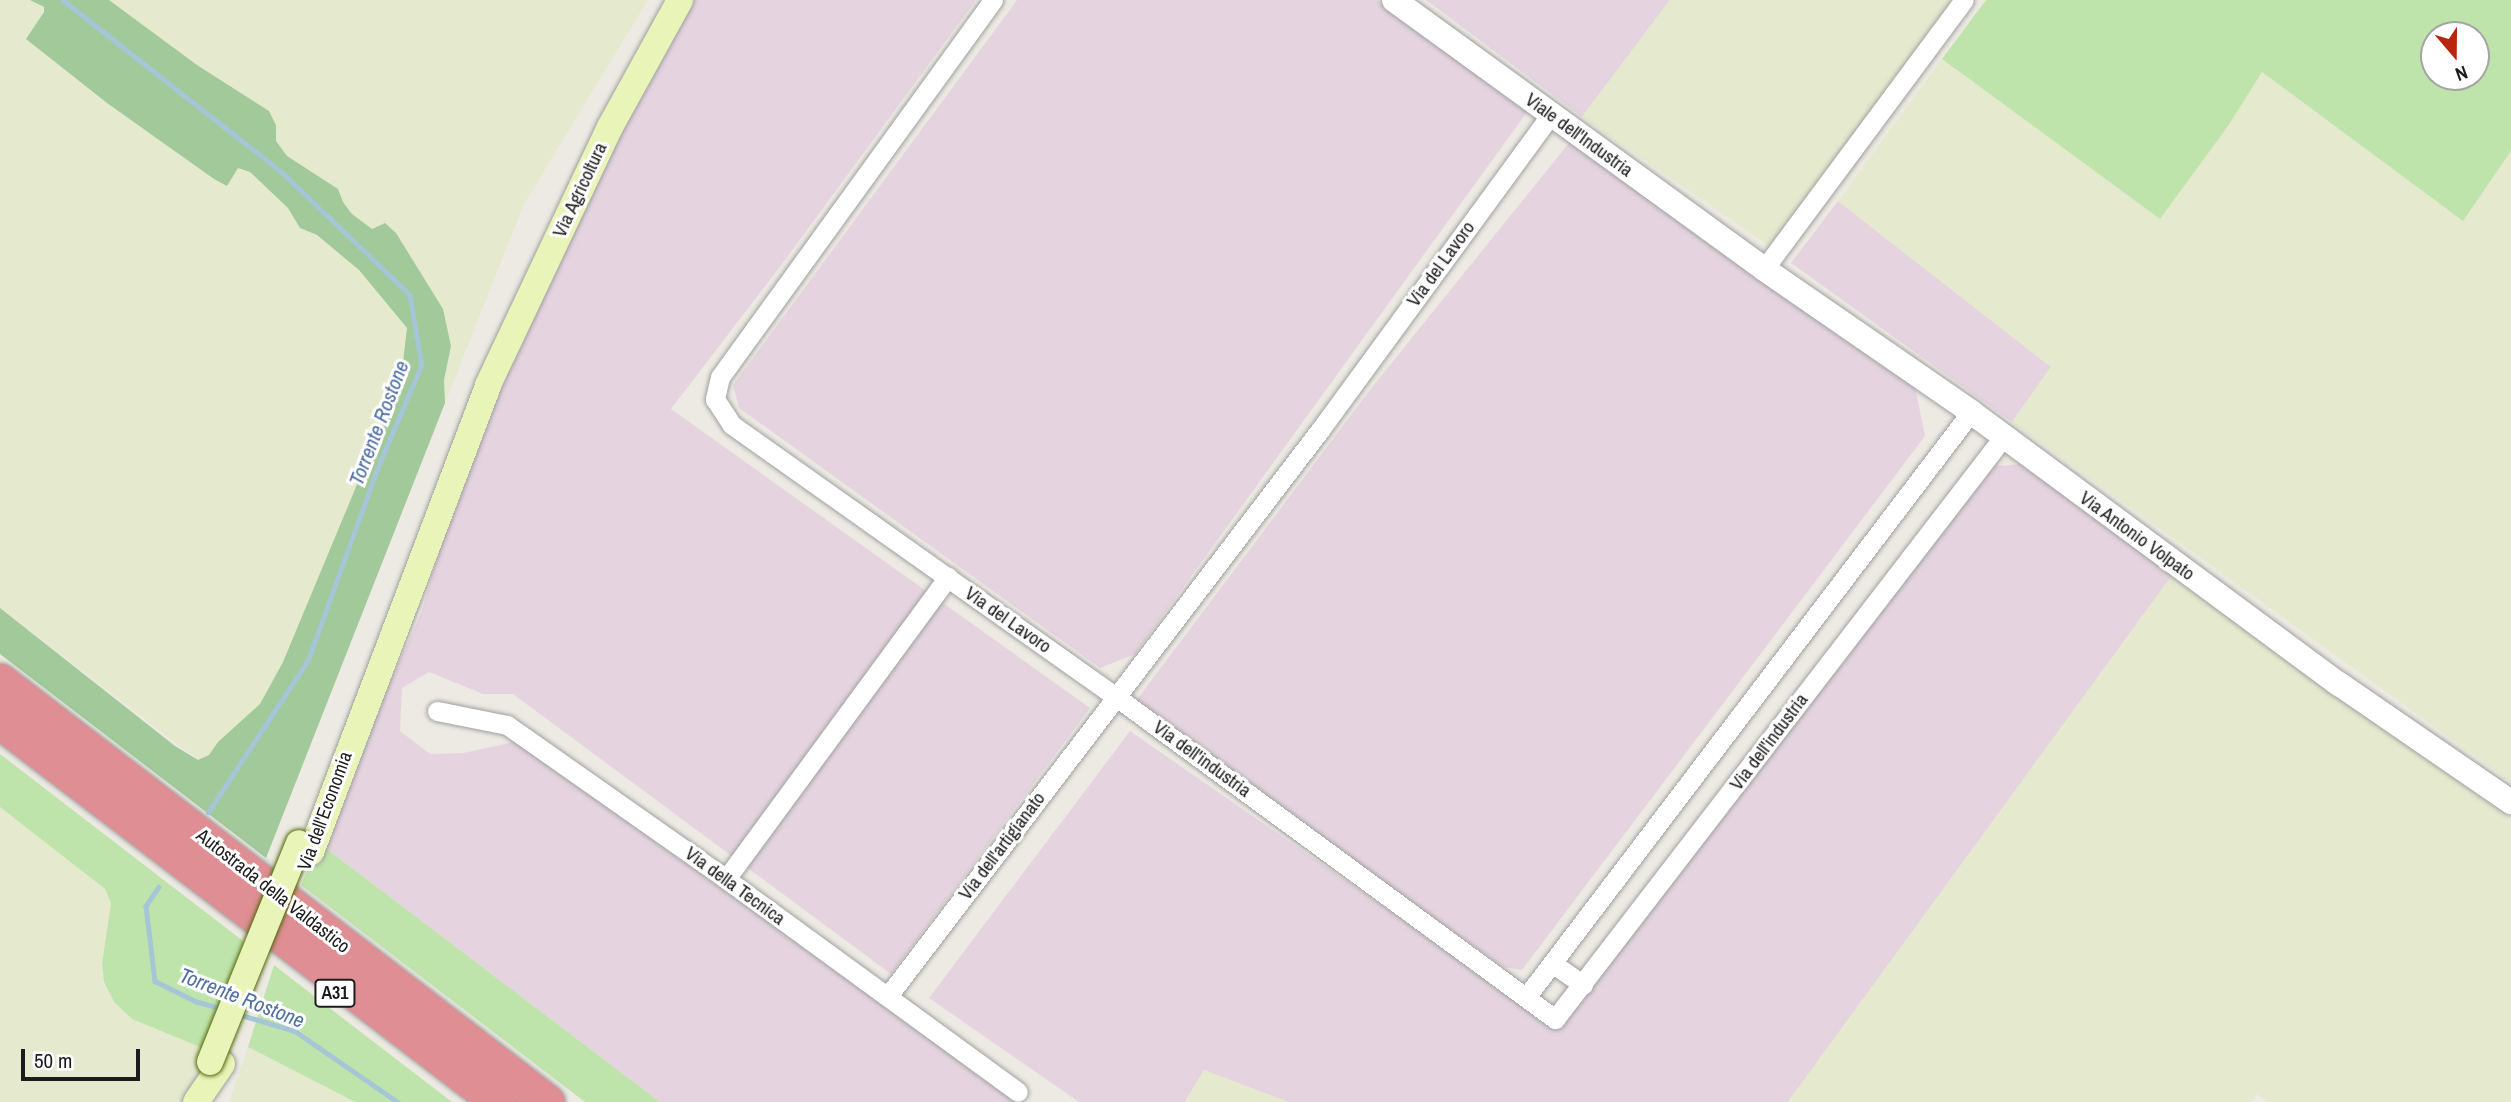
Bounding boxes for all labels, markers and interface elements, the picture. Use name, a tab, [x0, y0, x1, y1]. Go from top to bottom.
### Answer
north arrow	[2420, 21, 2490, 91]
text: N	[2452, 60, 2471, 88]
street label: Viale dell'Industria	[1521, 88, 1637, 182]
street label: Via Agricoltura	[548, 139, 612, 241]
street label: Via del Lavoro	[1402, 217, 1480, 311]
water label: Torrente Rostone	[344, 357, 414, 489]
street label: Via Antonio Volpato	[2075, 486, 2199, 586]
street label: Via del Lavoro	[960, 582, 1056, 658]
street label: Via dell'industria	[1725, 689, 1813, 795]
street label: Via dell'industria	[1149, 716, 1255, 802]
street label: Via dell'Economia	[293, 748, 357, 874]
street label: Via dell'artigianato	[954, 788, 1050, 904]
street label: Autostrada della Valdastico	[192, 824, 354, 958]
street label: Via della Tecnica	[680, 842, 790, 930]
water label: Torrente Rostone	[176, 963, 308, 1033]
road number: A31	[314, 978, 356, 1008]
scale bar	[24, 1036, 144, 1080]
text: 50 m	[34, 1046, 72, 1075]

